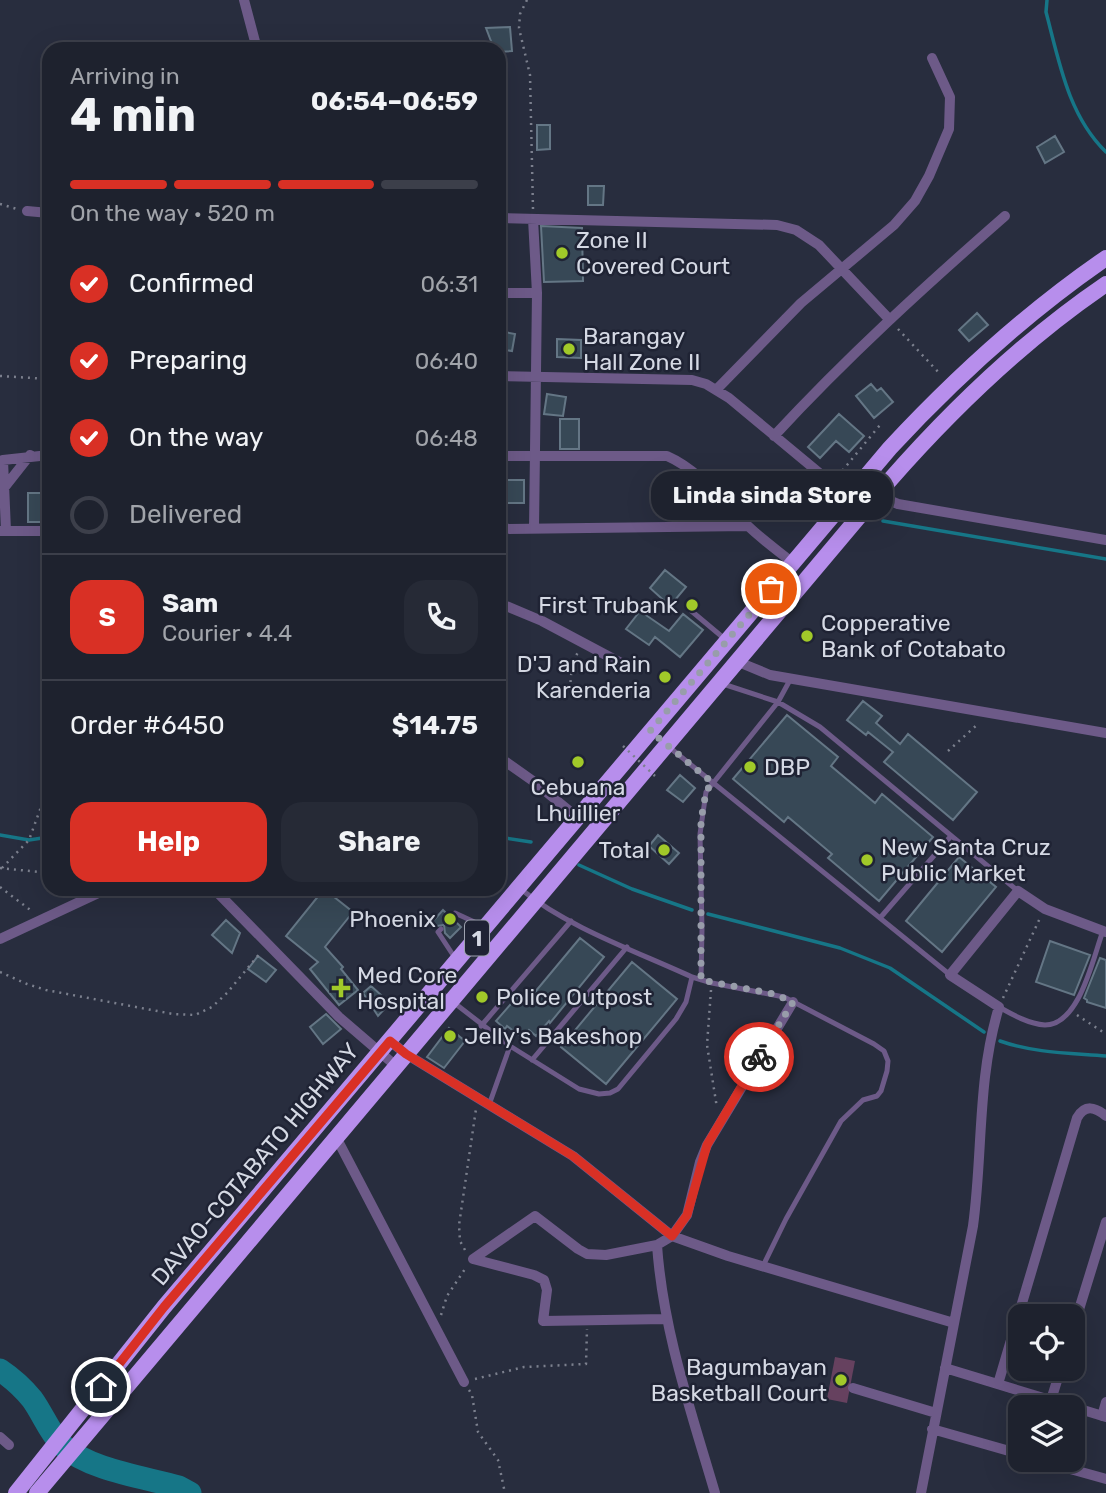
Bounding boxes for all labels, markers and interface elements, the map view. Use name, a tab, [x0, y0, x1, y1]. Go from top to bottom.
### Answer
text: Arriving in	[70, 62, 180, 90]
text: 06:54–06:59	[311, 86, 478, 117]
text: 4 min	[70, 88, 196, 143]
text: On the way · 520 m	[70, 199, 275, 227]
place label: Zone II Covered Court	[576, 226, 730, 280]
marker: Zone II Covered Court	[554, 245, 570, 261]
icon: check	[70, 265, 108, 303]
text: Confirmed	[129, 268, 254, 299]
text: 06:31	[420, 270, 478, 298]
place label: Barangay Hall Zone II	[583, 322, 701, 376]
marker: Barangay Hall Zone II	[561, 341, 577, 357]
icon: check	[70, 342, 108, 380]
text: Preparing	[129, 345, 247, 376]
text: 06:40	[415, 347, 478, 375]
icon: check	[70, 419, 108, 457]
text: On the way	[129, 422, 263, 453]
text: 06:48	[415, 424, 478, 452]
callout: Linda sinda Store	[650, 470, 892, 519]
text: Linda sinda Store	[672, 481, 872, 509]
text: Delivered	[129, 499, 242, 530]
pin	[741, 559, 801, 619]
icon: bag	[752, 570, 790, 608]
button: phone	[404, 580, 478, 654]
text: Sam	[162, 588, 218, 619]
place label: First Trubank	[538, 591, 678, 619]
marker: First Trubank	[684, 597, 700, 613]
text: S	[98, 602, 116, 633]
place label: Copperative Bank of Cotabato	[821, 609, 1006, 663]
text: Courier · 4.4	[162, 619, 292, 647]
marker: Copperative Bank of Cotabato	[799, 628, 815, 644]
place label: D'J and Rain Karenderia	[517, 650, 651, 704]
marker: D'J and Rain Karenderia	[657, 669, 673, 685]
text: Order #6450	[70, 710, 225, 741]
text: $14.75	[392, 710, 478, 741]
place label: DBP	[764, 753, 810, 781]
marker: Cebuana Lhuillier	[570, 754, 586, 770]
marker: DBP	[742, 759, 758, 775]
place label: Cebuana Lhuillier	[530, 773, 626, 827]
button: Help	[70, 802, 267, 882]
button: Share	[281, 802, 478, 882]
place label: New Santa Cruz Public Market	[881, 833, 1051, 887]
place label: Total	[599, 836, 650, 864]
marker: Total	[656, 842, 672, 858]
marker: New Santa Cruz Public Market	[859, 852, 875, 868]
place label: Phoenix	[349, 905, 436, 933]
marker: Phoenix	[442, 911, 458, 927]
road number: 1	[465, 920, 489, 956]
place label: Med Core Hospital	[357, 961, 457, 1015]
marker: Med Core Hospital	[331, 978, 351, 998]
place label: Police Outpost	[496, 983, 652, 1011]
marker: Police Outpost	[474, 989, 490, 1005]
place label: Jelly's Bakeshop	[464, 1022, 642, 1050]
courier	[724, 1022, 794, 1092]
marker: Jelly's Bakeshop	[442, 1028, 458, 1044]
street label: DAVAO-COTABATO HIGHWAY	[145, 1037, 365, 1291]
icon: bike	[740, 1038, 778, 1076]
map controls	[1008, 1304, 1085, 1472]
button: locate	[1008, 1304, 1085, 1381]
place label: Bagumbayan Basketball Court	[651, 1353, 827, 1407]
pin	[71, 1357, 131, 1417]
icon: home	[82, 1368, 120, 1406]
marker: Bagumbayan Basketball Court	[833, 1372, 849, 1388]
button: layers	[1008, 1395, 1085, 1472]

